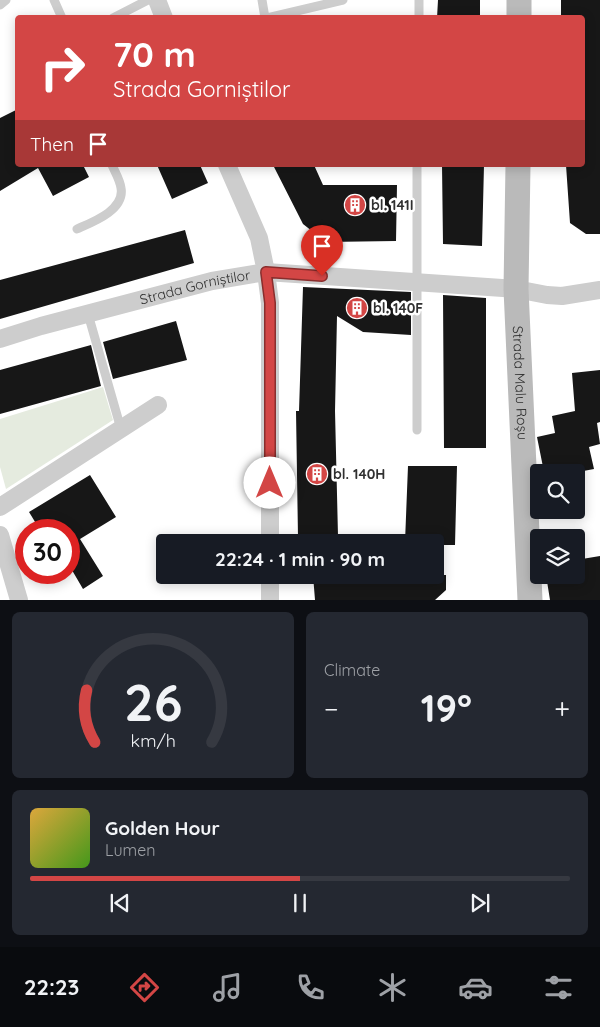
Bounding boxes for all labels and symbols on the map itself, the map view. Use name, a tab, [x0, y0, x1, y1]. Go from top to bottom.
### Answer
building icon: bl. 141I	[343, 193, 367, 217]
place label: bl. 141I	[371, 196, 414, 214]
pin	[301, 225, 343, 276]
street label: Strada Gorniștilor	[138, 266, 252, 309]
building icon: bl. 140F	[345, 296, 369, 320]
place label: bl. 140F	[373, 299, 423, 317]
street label: Strada Malu Roșu	[509, 325, 532, 440]
position arrow	[243, 456, 295, 508]
building icon: bl. 140H	[305, 462, 329, 486]
place label: bl. 140H	[333, 465, 385, 483]
speed limit sign: 30	[15, 519, 80, 584]

